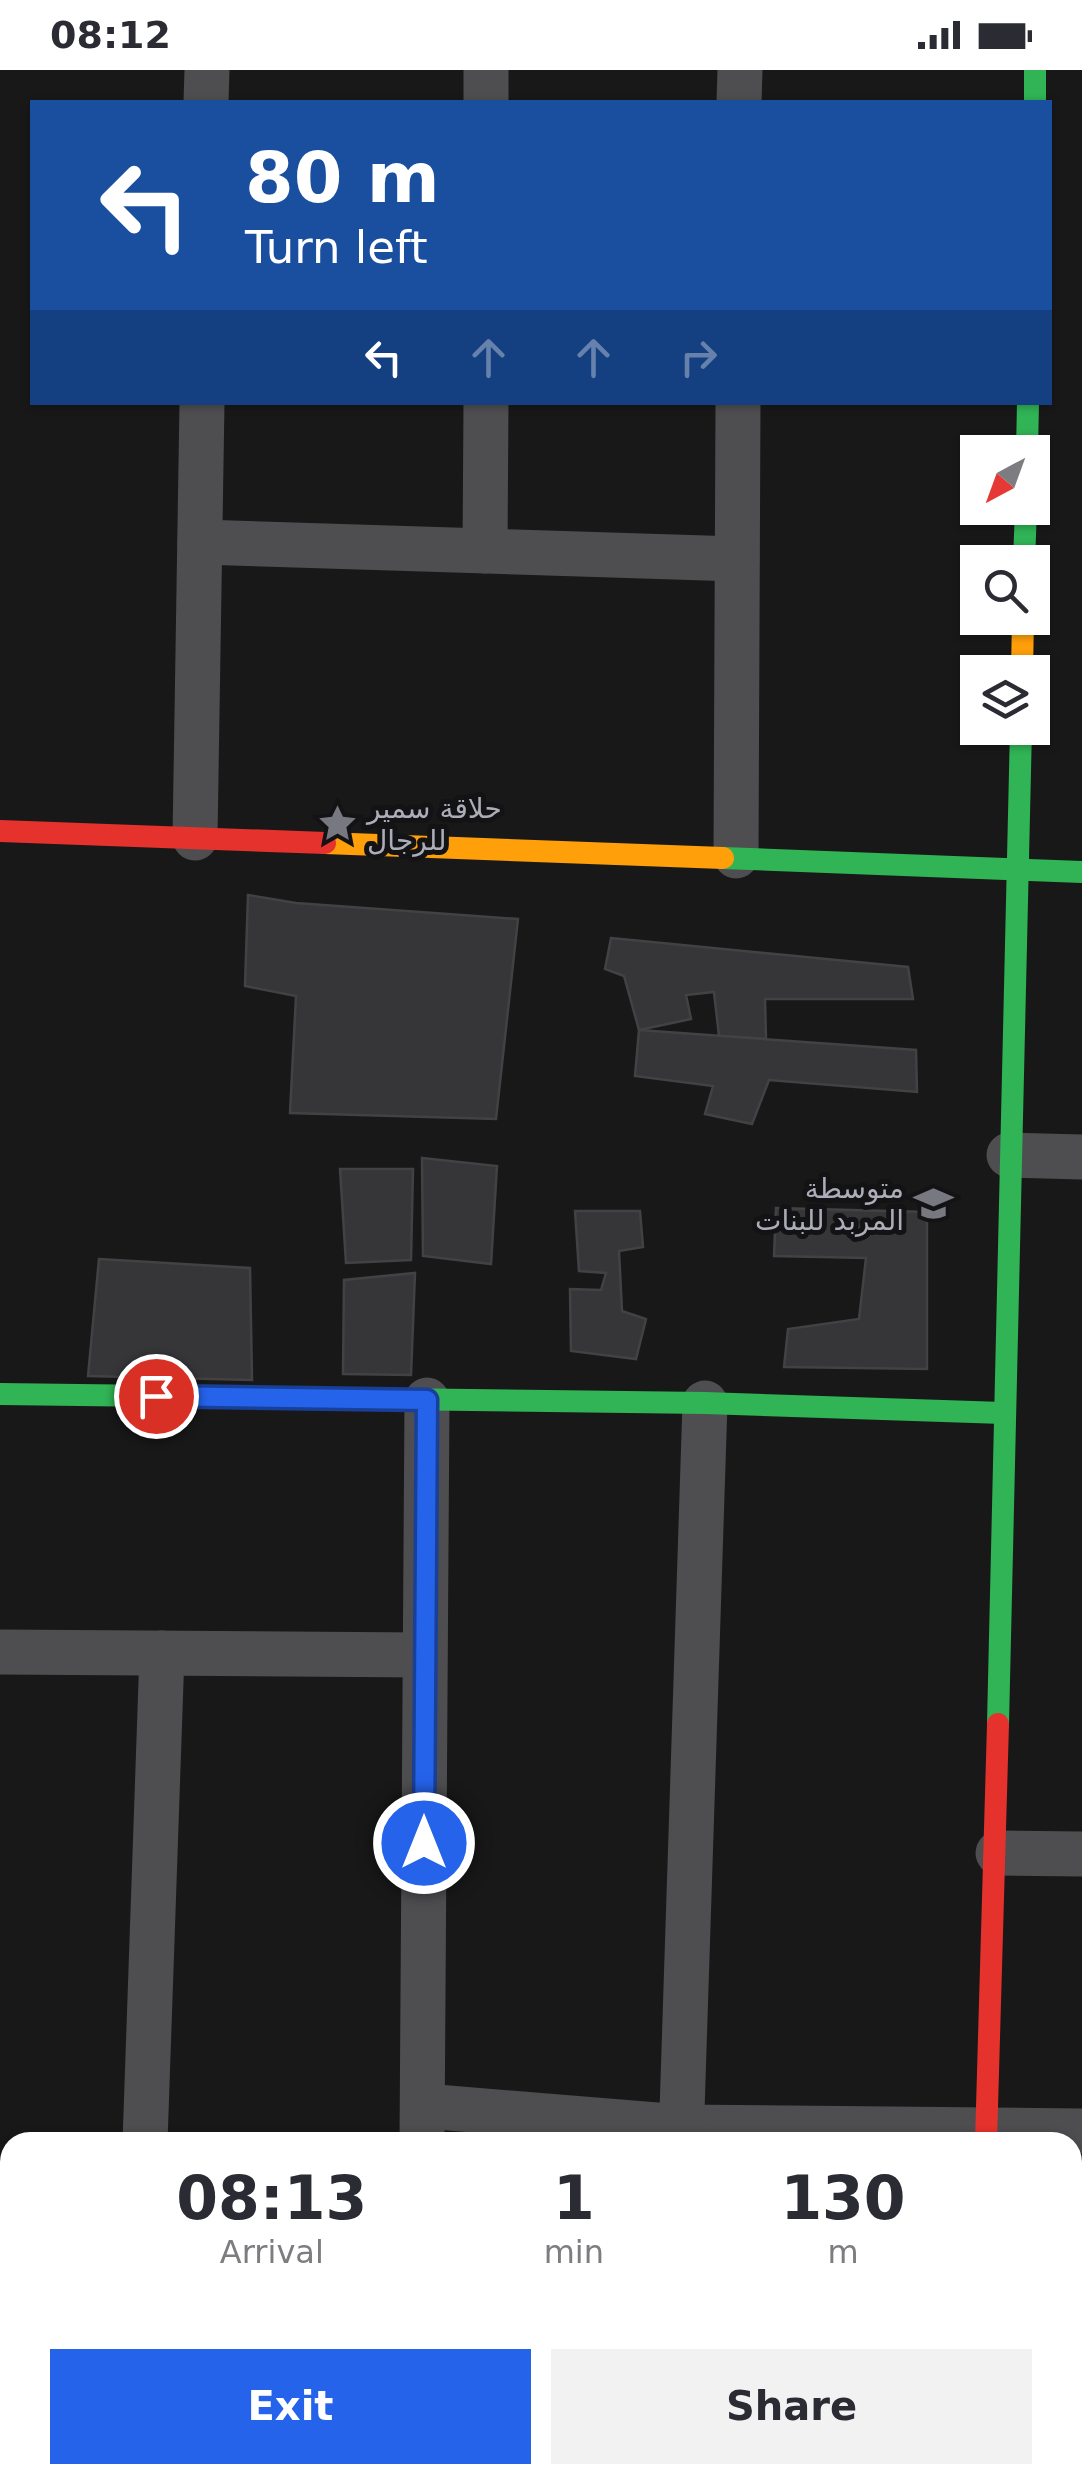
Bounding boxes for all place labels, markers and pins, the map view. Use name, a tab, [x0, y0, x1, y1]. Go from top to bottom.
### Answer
place label: حلاقة سمير للرجال	[365, 792, 502, 857]
place icon: حلاقة سمير للرجال	[316, 803, 358, 845]
place label: متوسطة المربد للبنات	[755, 1172, 904, 1237]
school or university icon: متوسطة المربد للبنات	[913, 1183, 955, 1225]
pin	[114, 1354, 199, 1439]

